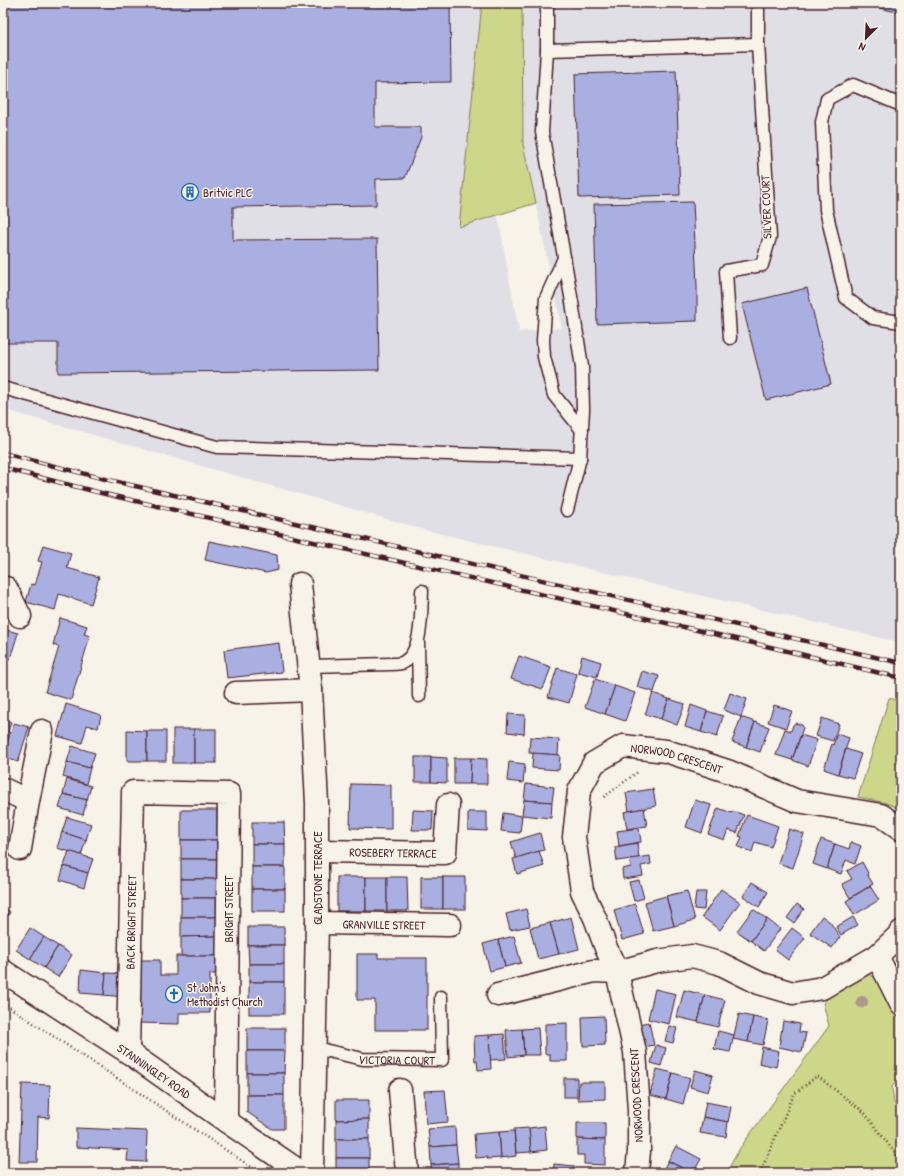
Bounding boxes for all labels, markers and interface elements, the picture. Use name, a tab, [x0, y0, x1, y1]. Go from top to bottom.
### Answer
north arrow	[846, 18, 886, 58]
text: N	[856, 39, 867, 55]
street label: SILVER COURT	[756, 174, 776, 239]
building icon: Britvic PLC	[180, 182, 200, 202]
place label: Britvic PLC	[203, 184, 253, 201]
street label: NORWOOD CRESCENT	[630, 738, 725, 778]
street label: GLADSTONE TERRACE	[309, 831, 326, 925]
street label: ROSEBERY TERRACE	[349, 843, 438, 861]
street label: BACK BRIGHT STREET	[121, 874, 140, 969]
street label: BRIGHT STREET	[220, 875, 237, 942]
street label: GRANVILLE STREET	[342, 915, 426, 933]
place label: St John's Methodist Church	[187, 979, 263, 1010]
church icon: St John's Methodist Church	[164, 984, 184, 1004]
street label: STANNINGLEY ROAD	[114, 1039, 195, 1102]
street label: NORWOOD CRESCENT	[625, 1047, 647, 1143]
street label: VICTORIA COURT	[357, 1050, 435, 1068]

